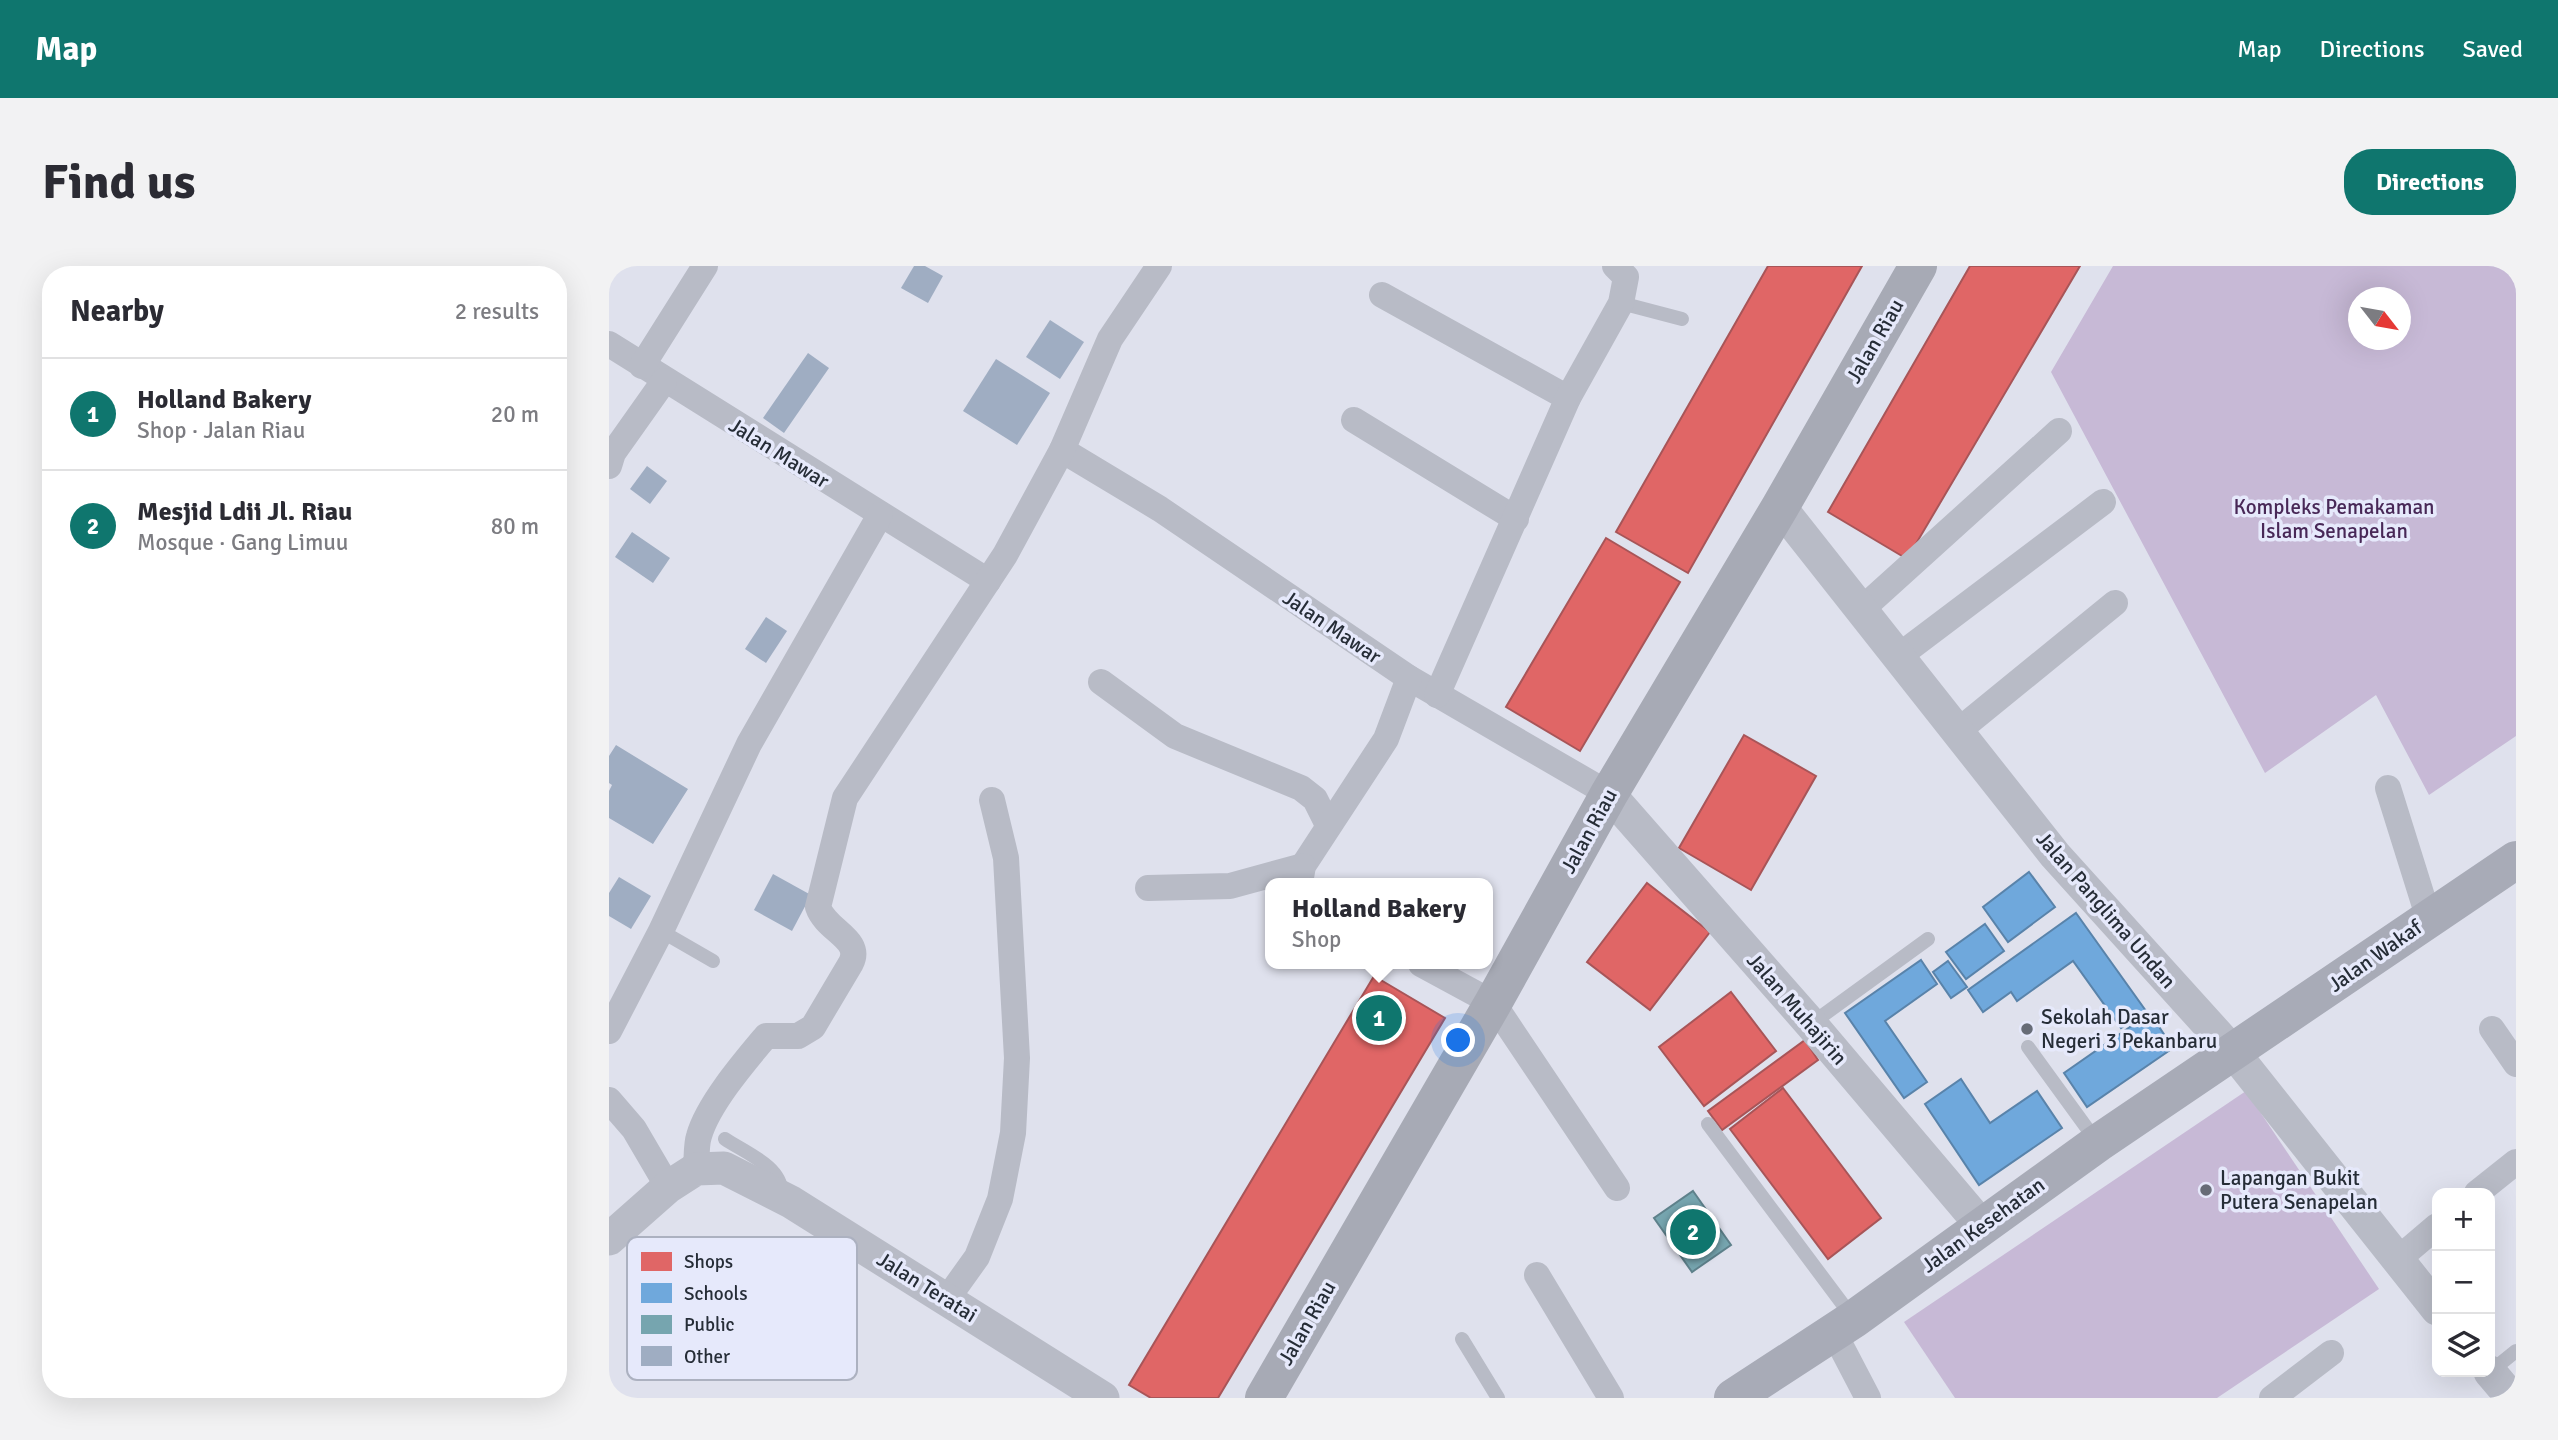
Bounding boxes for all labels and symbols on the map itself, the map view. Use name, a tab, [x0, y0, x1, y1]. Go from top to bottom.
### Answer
north arrow	[2348, 287, 2411, 350]
street label: Jalan Riau	[1841, 294, 1909, 388]
street label: Jalan Mawar	[724, 412, 834, 494]
park label: Kompleks Pemakaman Islam Senapelan	[2233, 494, 2435, 544]
street label: Jalan Mawar	[1278, 585, 1386, 670]
street label: Jalan Riau	[1555, 784, 1623, 878]
street label: Jalan Panglima Undan	[2031, 826, 2181, 994]
street label: Jalan Wakaf	[2323, 914, 2428, 998]
street label: Jalan Muhajirin	[1741, 948, 1853, 1070]
pin: 1	[1356, 992, 1402, 1044]
place label: Sekolah Dasar Negeri 3 Pekanbaru	[2041, 1004, 2217, 1054]
marker: Sekolah Dasar Negeri 3 Pekanbaru	[2019, 1021, 2035, 1037]
your location	[1441, 1023, 1475, 1057]
place label: Lapangan Bukit Putera Senapelan	[2220, 1165, 2378, 1215]
street label: Jalan Kesehatan	[1916, 1172, 2050, 1278]
marker: Lapangan Bukit Putera Senapelan	[2198, 1182, 2214, 1198]
pin: 2	[1670, 1206, 1716, 1258]
legend	[627, 1237, 857, 1380]
street label: Jalan Teratai	[872, 1246, 982, 1328]
text: Shops	[684, 1250, 733, 1274]
street label: Jalan Riau	[1273, 1276, 1341, 1370]
text: Schools	[684, 1282, 748, 1306]
text: Public	[684, 1313, 735, 1337]
text: Other	[684, 1345, 730, 1369]

